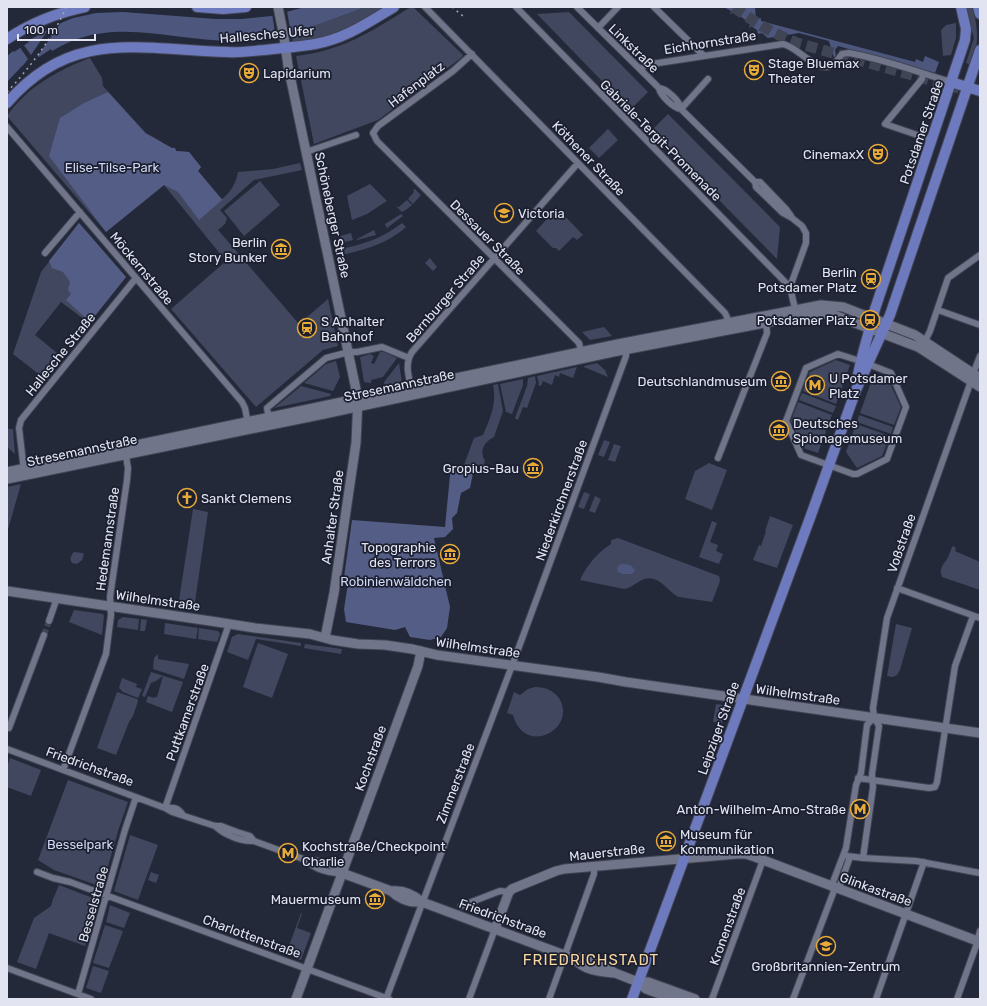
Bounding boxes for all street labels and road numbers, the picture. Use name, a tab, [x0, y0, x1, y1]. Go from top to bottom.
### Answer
street label: Linkstraße	[606, 21, 662, 76]
street label: Hallesches Ufer	[219, 23, 315, 46]
street label: Eichhornstraße	[663, 28, 757, 57]
street label: Hafenplatz	[385, 58, 448, 110]
street label: Gabriele-Tergit-Promenade	[596, 77, 724, 205]
street label: Potsdamer Straße	[897, 78, 946, 186]
street label: Köthener Straße	[549, 118, 628, 199]
street label: Schöneberger Straße	[311, 151, 353, 280]
street label: Dessauer Straße	[447, 197, 528, 278]
street label: Möckernstraße	[107, 229, 176, 308]
street label: Bernburger Straße	[403, 251, 489, 346]
street label: Hallesche Straße	[22, 310, 98, 399]
street label: Stresemannstraße	[343, 366, 456, 405]
street label: Stresemannstraße	[26, 431, 139, 470]
street label: Niederkirchnerstraße	[533, 437, 590, 563]
street label: Anhalter Straße	[318, 469, 347, 565]
street label: Hedemannstraße	[93, 486, 122, 592]
street label: Voßstraße	[884, 512, 919, 575]
street label: Wilhelmstraße	[115, 587, 201, 614]
street label: Wilhelmstraße	[435, 634, 521, 661]
street label: Puttkamerstraße	[163, 661, 212, 763]
street label: Leipziger Straße	[695, 680, 743, 777]
street label: Wilhelmstraße	[755, 681, 841, 708]
street label: Kochstraße	[352, 723, 389, 793]
street label: Zimmerstraße	[433, 741, 478, 826]
street label: Friedrichstraße	[44, 744, 136, 789]
street label: Mauerstraße	[568, 841, 646, 864]
street label: Besselstraße	[75, 864, 111, 944]
street label: Glinkastraße	[838, 870, 914, 909]
street label: Kronenstraße	[706, 885, 749, 967]
street label: Friedrichstraße	[457, 896, 549, 941]
street label: Charlottenstraße	[201, 912, 303, 961]

